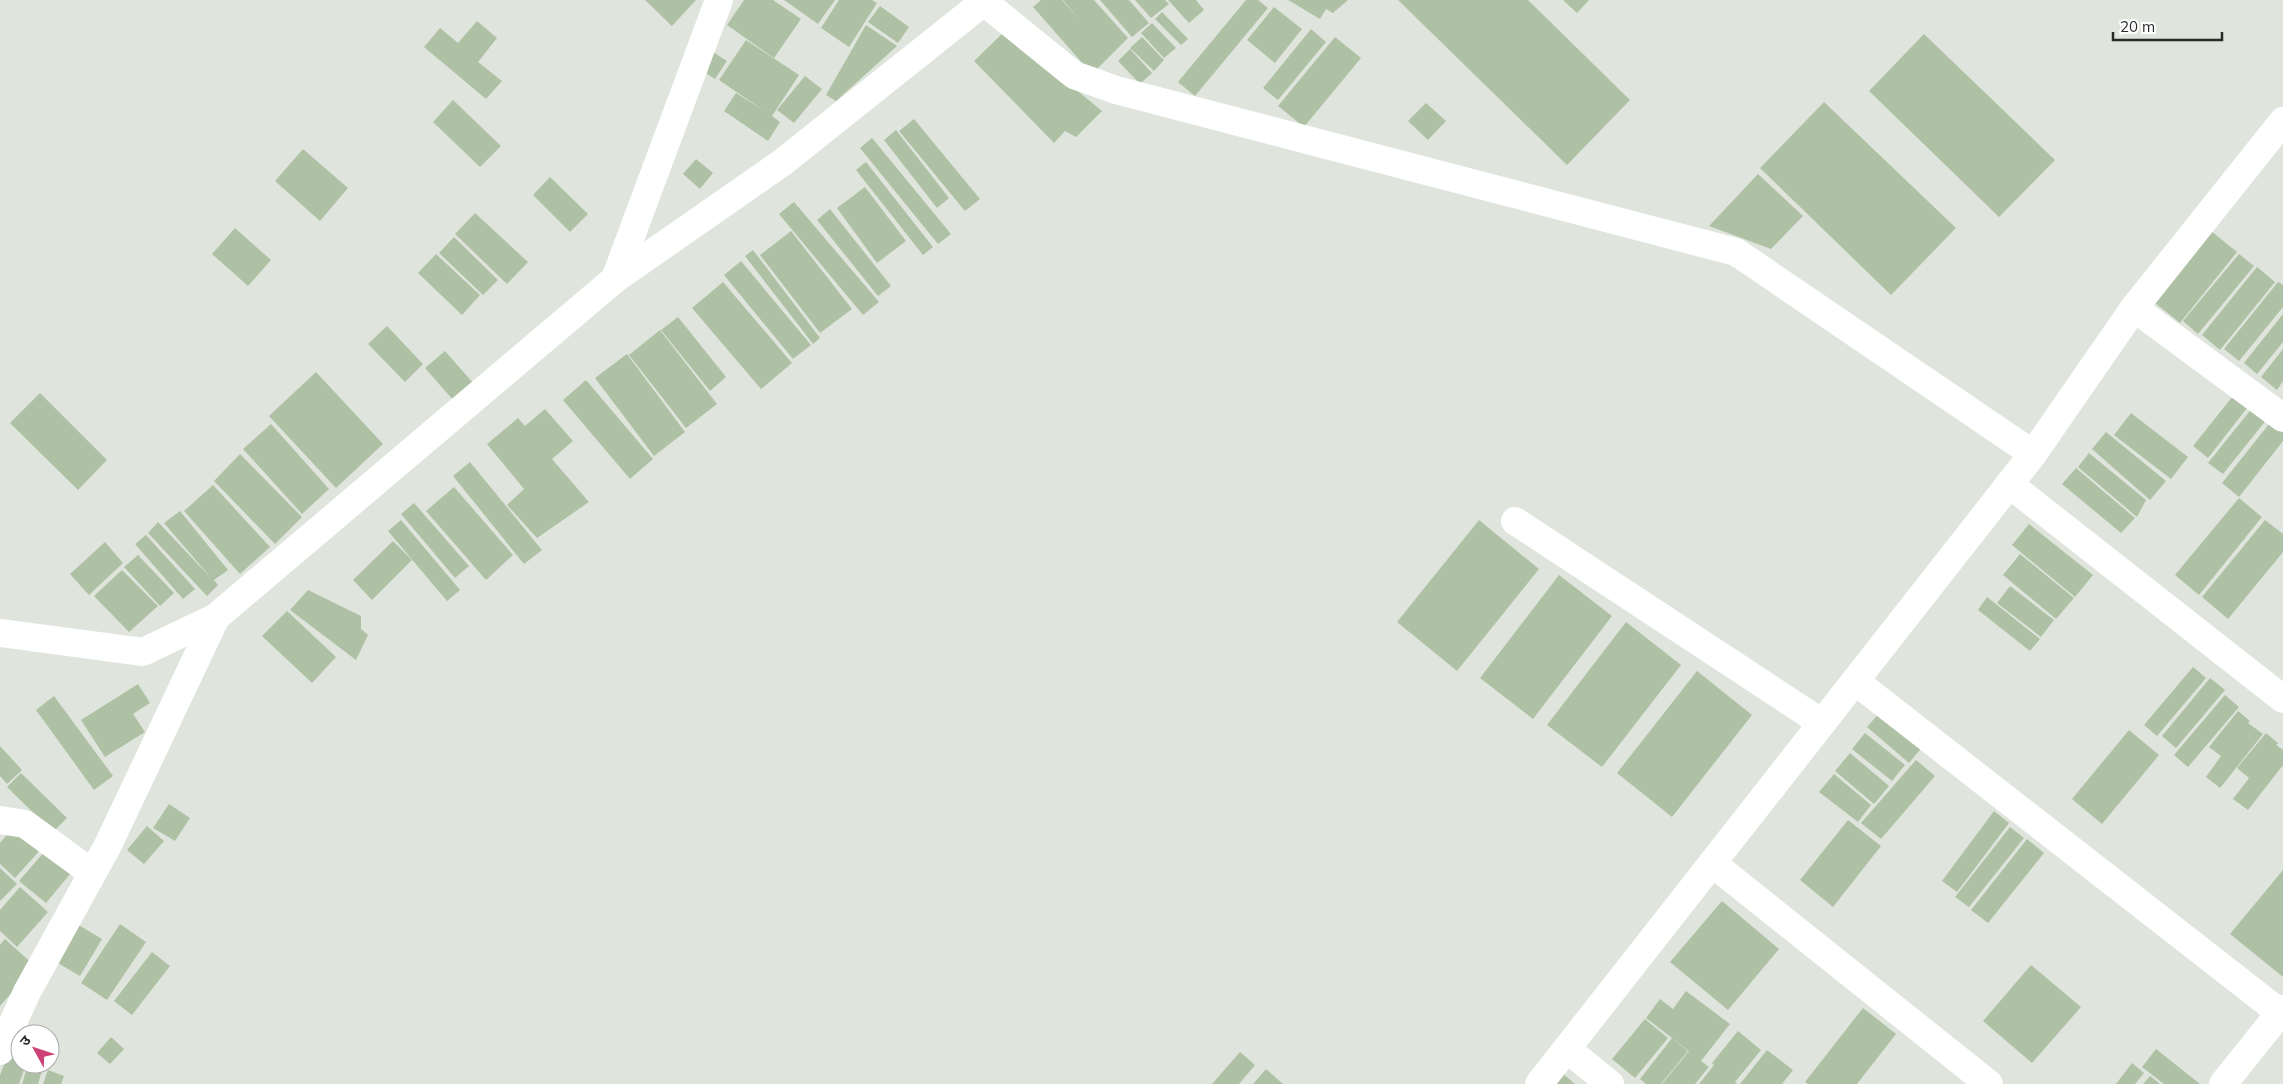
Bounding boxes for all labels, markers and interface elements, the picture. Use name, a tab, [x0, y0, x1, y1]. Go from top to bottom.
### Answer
scale bar	[2113, 10, 2222, 42]
text: 20 m	[2120, 17, 2155, 36]
north arrow	[10, 1024, 60, 1074]
text: उ	[16, 1031, 35, 1050]

